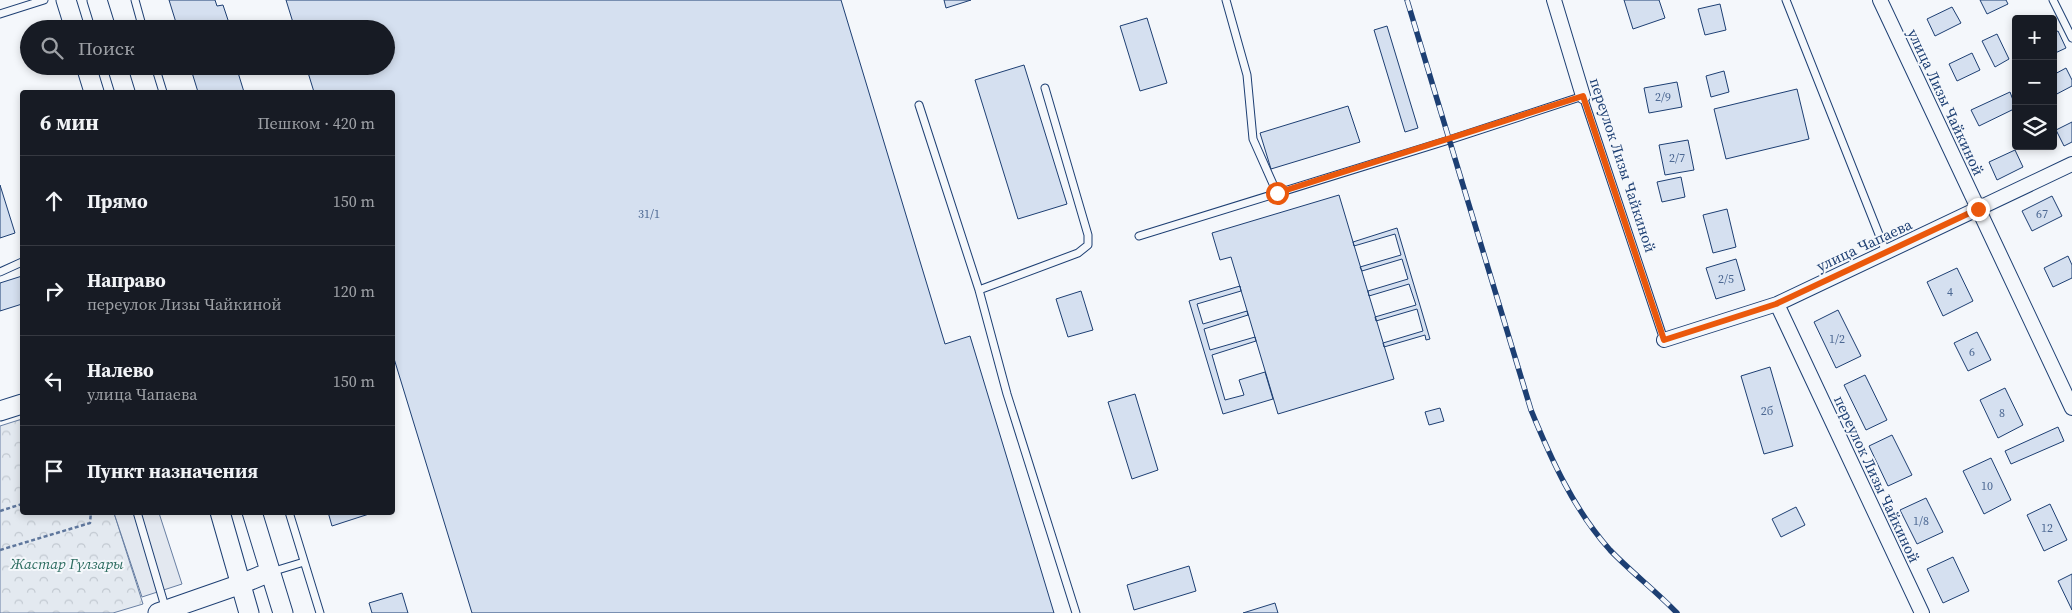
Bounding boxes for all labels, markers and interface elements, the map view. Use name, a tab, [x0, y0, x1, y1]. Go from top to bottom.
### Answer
map controls	[2012, 15, 2057, 150]
button: +	[2012, 15, 2057, 60]
search box	[20, 20, 395, 75]
street label: улица Лизы Чайкиной	[1903, 25, 1989, 179]
icon: search	[38, 34, 66, 62]
text: Поиск	[78, 35, 135, 61]
button: −	[2012, 60, 2057, 105]
street label: переулок Лизы Чайкиной	[1585, 75, 1661, 255]
house number: 2/9	[1655, 89, 1671, 105]
button: layers	[2012, 105, 2057, 150]
text: 6 мин	[40, 108, 99, 137]
text: Пешком · 420 m	[257, 112, 375, 134]
house number: 2/7	[1669, 150, 1685, 166]
route start	[1266, 182, 1289, 205]
icon: ahead	[40, 187, 68, 215]
text: Прямо	[87, 188, 148, 214]
text: 150 m	[333, 190, 375, 212]
route end	[1967, 198, 1990, 221]
house number: 31/1	[638, 206, 660, 222]
house number: 67	[2036, 206, 2048, 222]
street label: улица Чапаева	[1813, 213, 1916, 276]
text: Направо	[87, 267, 166, 293]
house number: 2/5	[1718, 271, 1734, 287]
icon: right	[40, 277, 68, 305]
text: 120 m	[333, 280, 375, 302]
house number: 4	[1947, 284, 1953, 300]
text: переулок Лизы Чайкиной	[87, 293, 282, 315]
house number: 1/2	[1829, 331, 1845, 347]
house number: 6	[1969, 344, 1975, 360]
text: Налево	[87, 357, 154, 383]
icon: left	[40, 367, 68, 395]
text: 150 m	[333, 370, 375, 392]
text: улица Чапаева	[87, 383, 197, 405]
street label: переулок Лизы Чайкиной	[1829, 392, 1925, 566]
house number: 2б	[1761, 403, 1773, 419]
house number: 8	[1999, 405, 2005, 421]
icon: arrive	[40, 457, 68, 485]
text: Пункт назначения	[87, 458, 258, 484]
house number: 10	[1981, 478, 1993, 494]
house number: 1/8	[1913, 513, 1929, 529]
house number: 12	[2041, 520, 2053, 536]
park label: Жастар Гүлзары	[9, 553, 124, 574]

